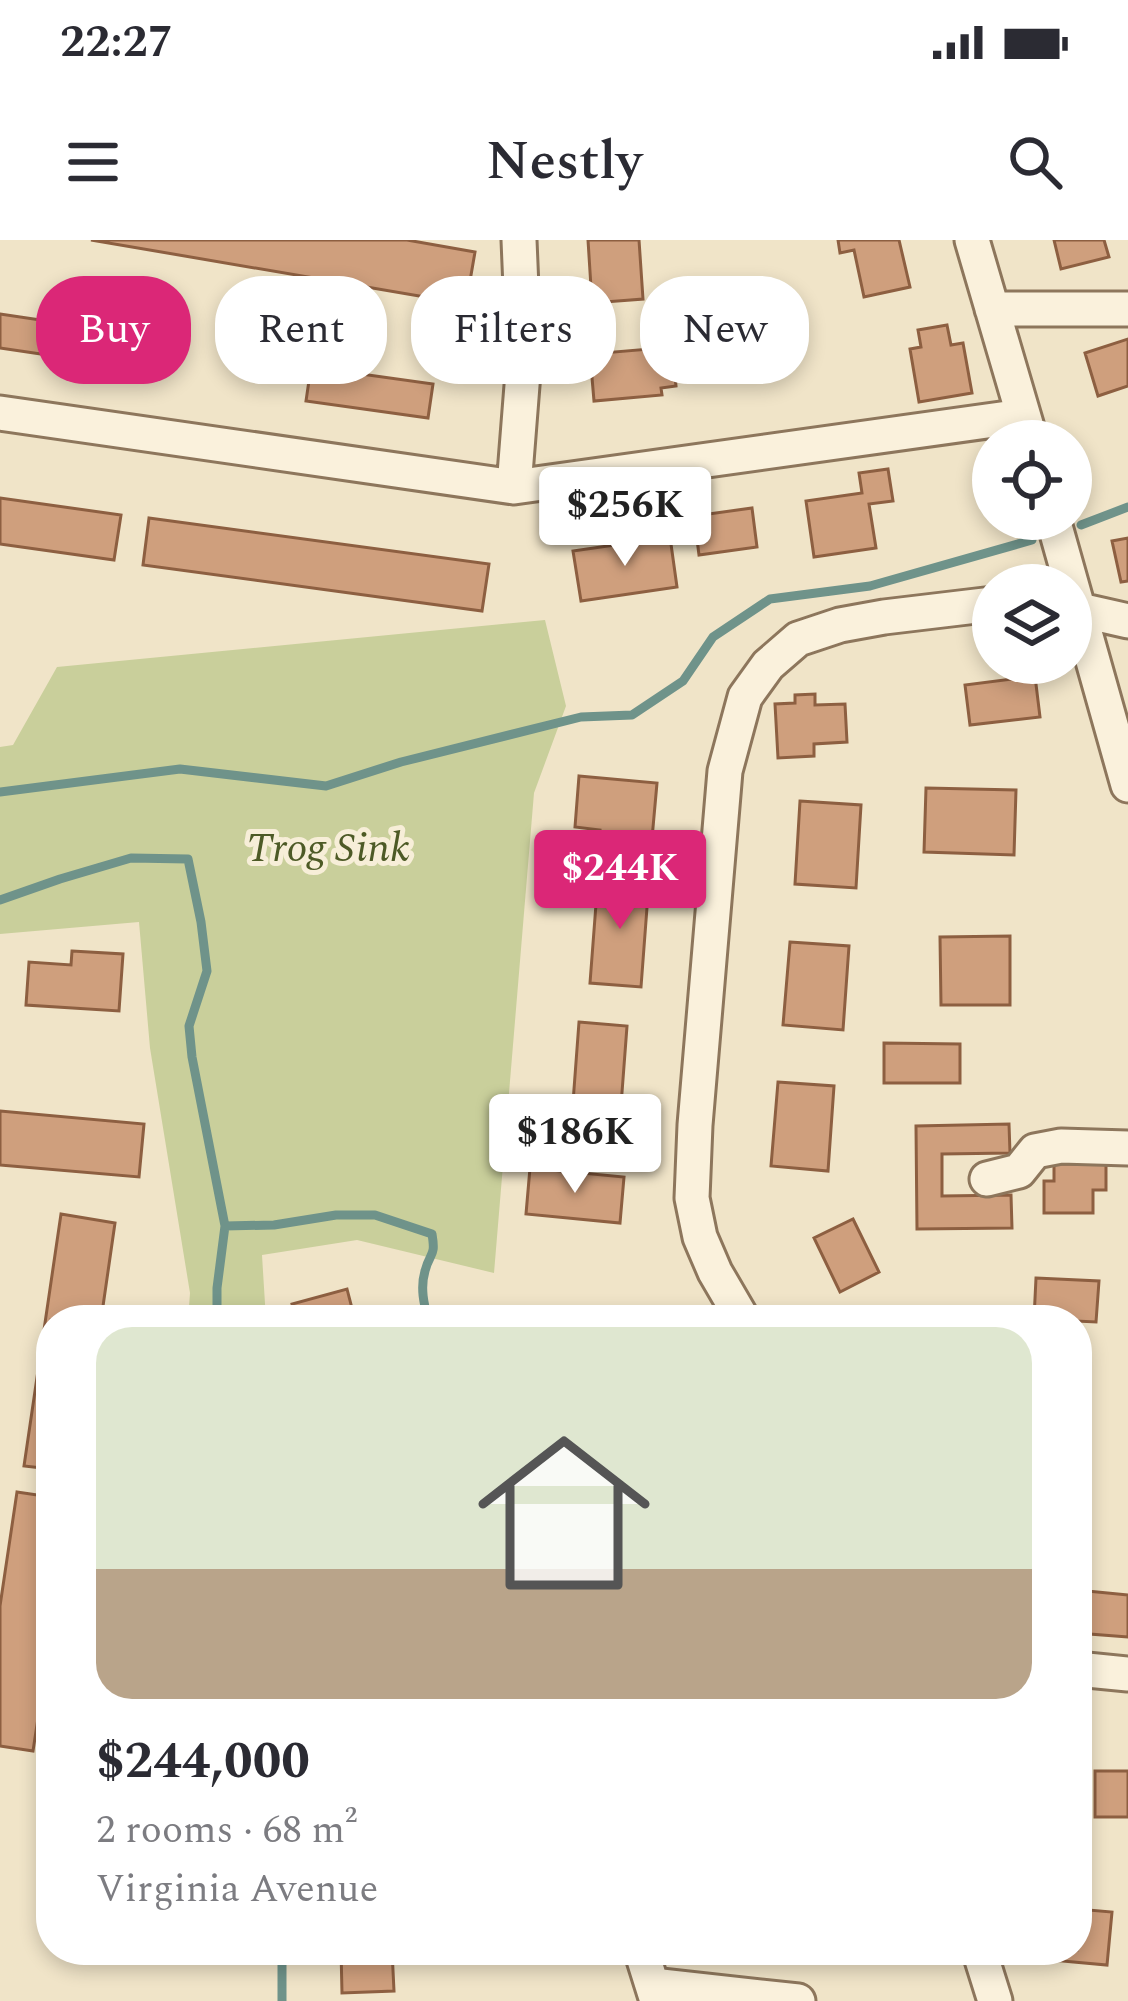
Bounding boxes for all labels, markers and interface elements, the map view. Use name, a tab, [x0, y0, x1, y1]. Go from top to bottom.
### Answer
text: 22:27	[60, 8, 173, 77]
text: Nestly	[486, 121, 642, 203]
icon: menu	[60, 129, 126, 195]
icon: search	[1002, 129, 1068, 195]
chip: Buy	[36, 276, 191, 384]
chip: Rent	[215, 276, 387, 384]
chip: Filters	[411, 276, 616, 384]
chip: New	[640, 276, 809, 384]
map controls	[972, 420, 1092, 684]
button: locate	[972, 420, 1092, 540]
pin: $256K	[541, 467, 709, 569]
text: $256K	[566, 476, 684, 535]
button: layers	[972, 564, 1092, 684]
park label: Trog Sink	[246, 817, 410, 880]
pin: $244K	[536, 830, 704, 932]
text: $244K	[561, 839, 679, 898]
pin: $186K	[491, 1094, 659, 1196]
text: $186K	[516, 1103, 634, 1162]
icon: home	[456, 1405, 672, 1621]
text: $244,000	[96, 1723, 310, 1801]
text: 2 rooms · 68 m²	[96, 1801, 357, 1860]
text: Virginia Avenue	[96, 1860, 378, 1919]

